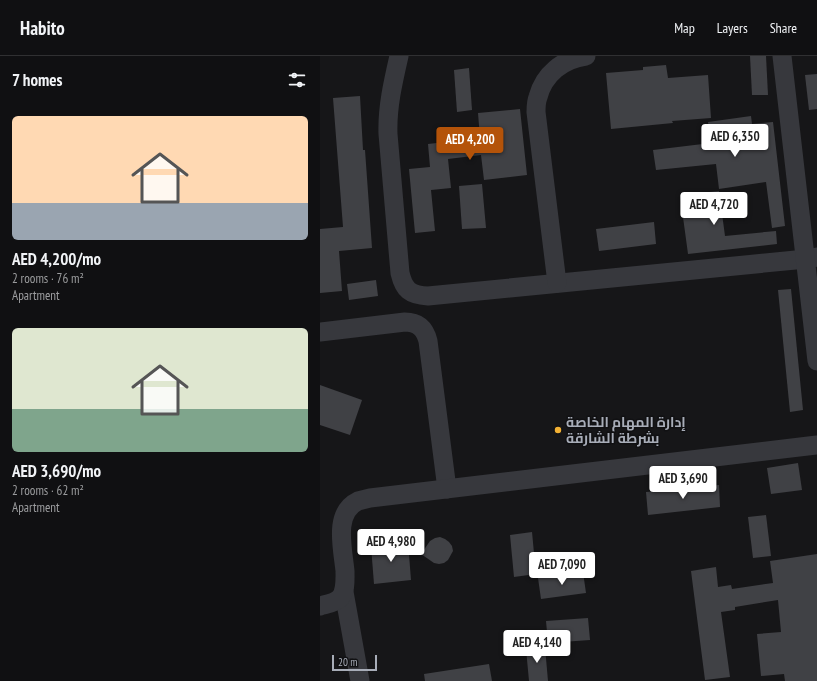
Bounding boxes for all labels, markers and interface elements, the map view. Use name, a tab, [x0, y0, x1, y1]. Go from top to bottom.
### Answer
text: Habito	[20, 16, 65, 40]
text: Map	[674, 19, 695, 37]
text: Layers	[717, 19, 748, 37]
text: Share	[770, 19, 797, 37]
text: 7 homes	[12, 69, 63, 91]
icon: filters	[286, 69, 308, 91]
pin: AED 6,350	[689, 124, 781, 158]
pin: AED 4,200	[424, 127, 516, 161]
text: AED 6,350	[710, 128, 760, 145]
text: AED 4,200	[445, 131, 495, 148]
icon: home	[124, 142, 196, 214]
pin: AED 4,720	[668, 192, 760, 226]
text: AED 4,720	[689, 196, 739, 213]
text: AED 4,200/mo	[12, 248, 101, 270]
text: 2 rooms · 76 m²	[12, 270, 84, 287]
text: Apartment	[12, 287, 60, 304]
icon: home	[124, 354, 196, 426]
place label: إدارة المهام الخاصة بشرطة الشارقة	[566, 413, 686, 447]
marker: إدارة المهام الخاصة بشرطة الشارقة	[553, 425, 563, 435]
text: AED 3,690/mo	[12, 460, 101, 482]
pin: AED 3,690	[637, 466, 729, 500]
text: AED 3,690	[658, 470, 708, 487]
text: 2 rooms · 62 m²	[12, 482, 84, 499]
text: Apartment	[12, 499, 60, 516]
pin: AED 4,980	[345, 529, 437, 563]
text: AED 4,980	[366, 533, 416, 550]
pin: AED 7,090	[516, 552, 608, 586]
text: AED 7,090	[538, 556, 586, 573]
pin: AED 4,140	[491, 630, 583, 664]
text: AED 4,140	[512, 634, 562, 651]
scale bar	[332, 653, 377, 672]
text: 20 m	[338, 655, 357, 669]

